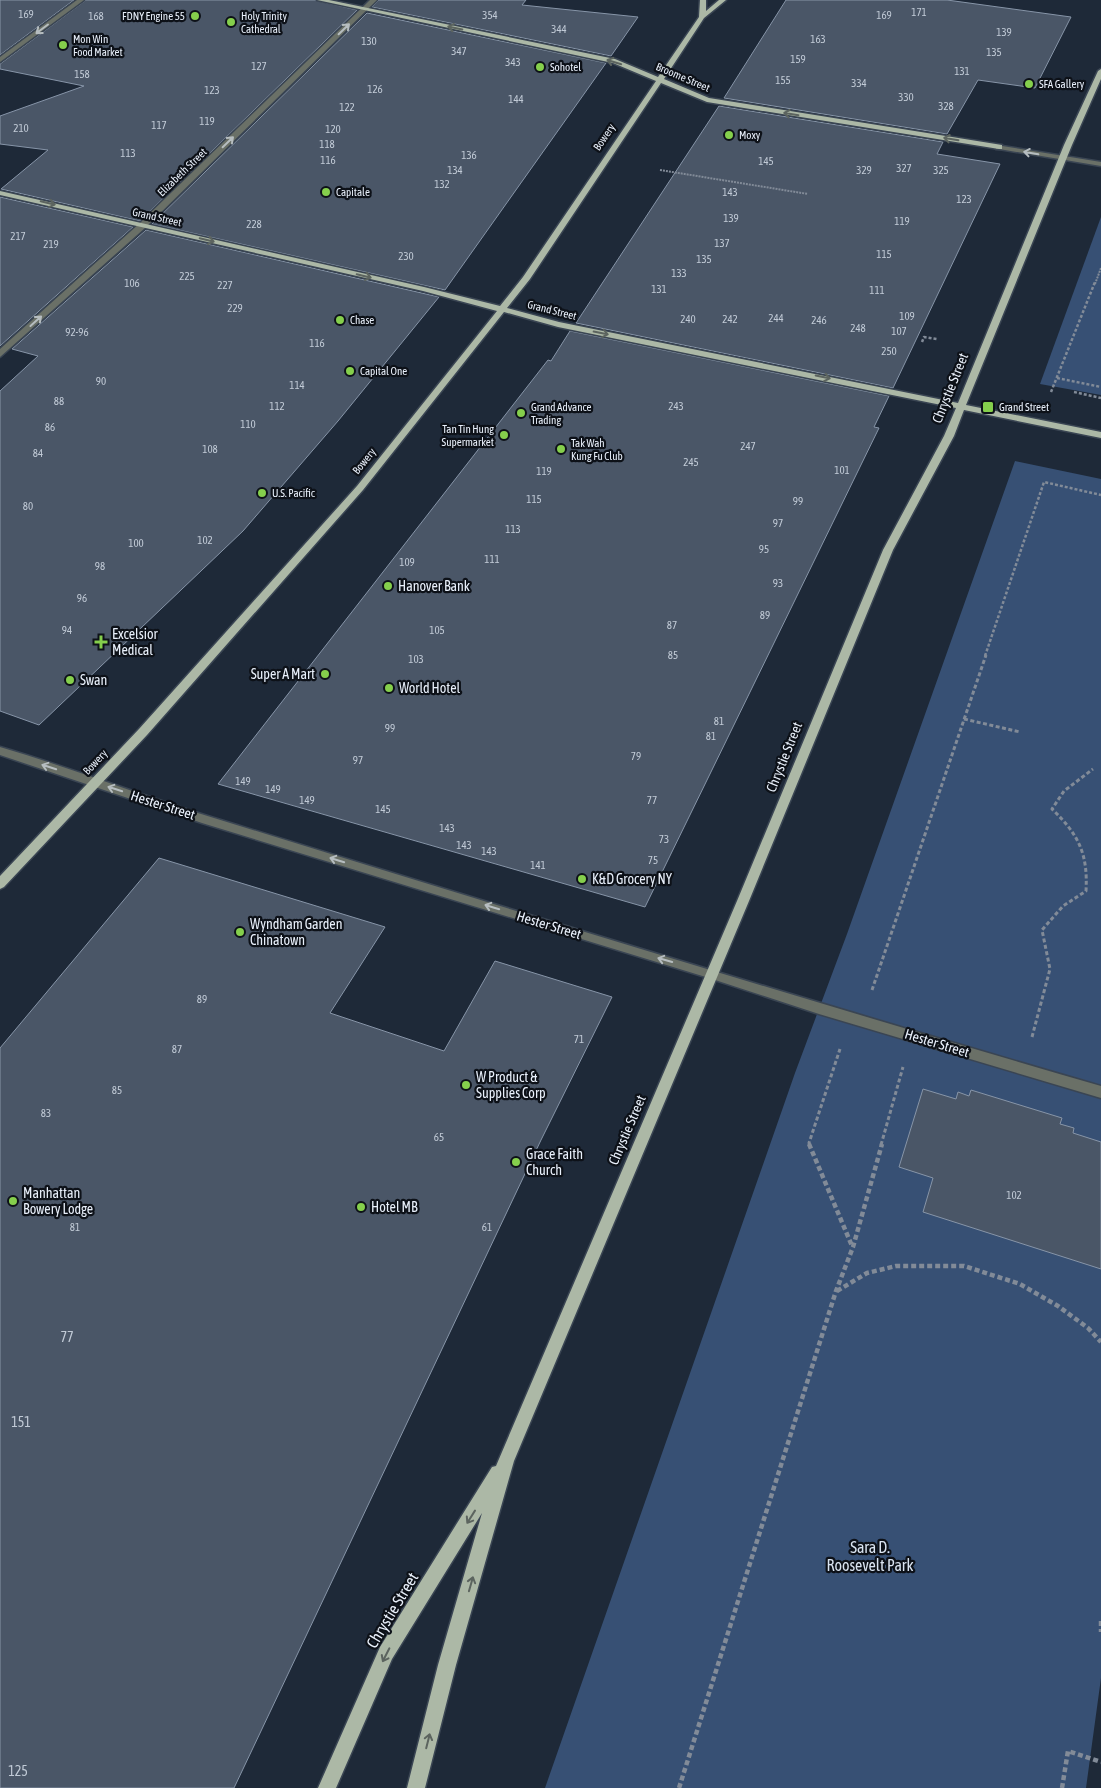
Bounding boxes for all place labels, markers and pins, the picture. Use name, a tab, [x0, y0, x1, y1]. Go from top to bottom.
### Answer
place label: FDNY Engine 55	[122, 10, 185, 22]
marker: FDNY Engine 55	[189, 10, 201, 22]
place label: Holy Trinity Cathedral	[241, 10, 287, 35]
marker: Holy Trinity Cathedral	[225, 16, 237, 28]
place label: Mon Win Food Market	[73, 33, 123, 58]
marker: Mon Win Food Market	[57, 39, 69, 51]
marker: Sohotel	[534, 61, 546, 73]
place label: Sohotel	[550, 61, 581, 73]
marker: SFA Gallery	[1023, 78, 1035, 90]
place label: SFA Gallery	[1039, 78, 1085, 90]
marker: Moxy	[723, 129, 735, 141]
place label: Moxy	[739, 129, 761, 141]
marker: Capitale	[320, 186, 332, 198]
place label: Capitale	[336, 186, 370, 198]
marker: Chase	[334, 314, 346, 326]
place label: Chase	[350, 314, 374, 326]
marker: Capital One	[344, 365, 356, 377]
place label: Capital One	[360, 365, 407, 377]
marker: Grand Street	[981, 400, 995, 414]
place label: Grand Advance Trading	[531, 401, 592, 426]
place label: Grand Street	[999, 401, 1049, 413]
marker: Grand Advance Trading	[515, 407, 527, 419]
place label: Tan Tin Hung Supermarket	[442, 423, 494, 448]
marker: Tan Tin Hung Supermarket	[498, 429, 510, 441]
place label: Tak Wah Kung Fu Club	[571, 437, 623, 462]
marker: Tak Wah Kung Fu Club	[555, 443, 567, 455]
marker: U.S. Pacific	[256, 487, 268, 499]
place label: U.S. Pacific	[272, 487, 316, 499]
place label: Hanover Bank	[398, 578, 470, 594]
marker: Hanover Bank	[382, 580, 394, 592]
place label: Excelsior Medical	[112, 626, 158, 658]
marker: Excelsior Medical	[94, 635, 108, 649]
place label: Super A Mart	[251, 666, 315, 682]
marker: Super A Mart	[319, 668, 331, 680]
place label: Swan	[80, 672, 107, 688]
marker: Swan	[64, 674, 76, 686]
place label: World Hotel	[399, 680, 461, 696]
marker: World Hotel	[383, 682, 395, 694]
place label: K&D Grocery NY	[592, 871, 673, 887]
marker: K&D Grocery NY	[576, 873, 588, 885]
place label: Wyndham Garden Chinatown	[250, 916, 342, 948]
marker: Wyndham Garden Chinatown	[234, 926, 246, 938]
place label: W Product & Supplies Corp	[476, 1069, 546, 1101]
marker: W Product & Supplies Corp	[460, 1079, 472, 1091]
place label: Grace Faith Church	[526, 1146, 583, 1178]
marker: Grace Faith Church	[510, 1156, 522, 1168]
place label: Manhattan Bowery Lodge	[23, 1185, 93, 1217]
marker: Manhattan Bowery Lodge	[7, 1195, 19, 1207]
place label: Hotel MB	[371, 1199, 418, 1215]
marker: Hotel MB	[355, 1201, 367, 1213]

